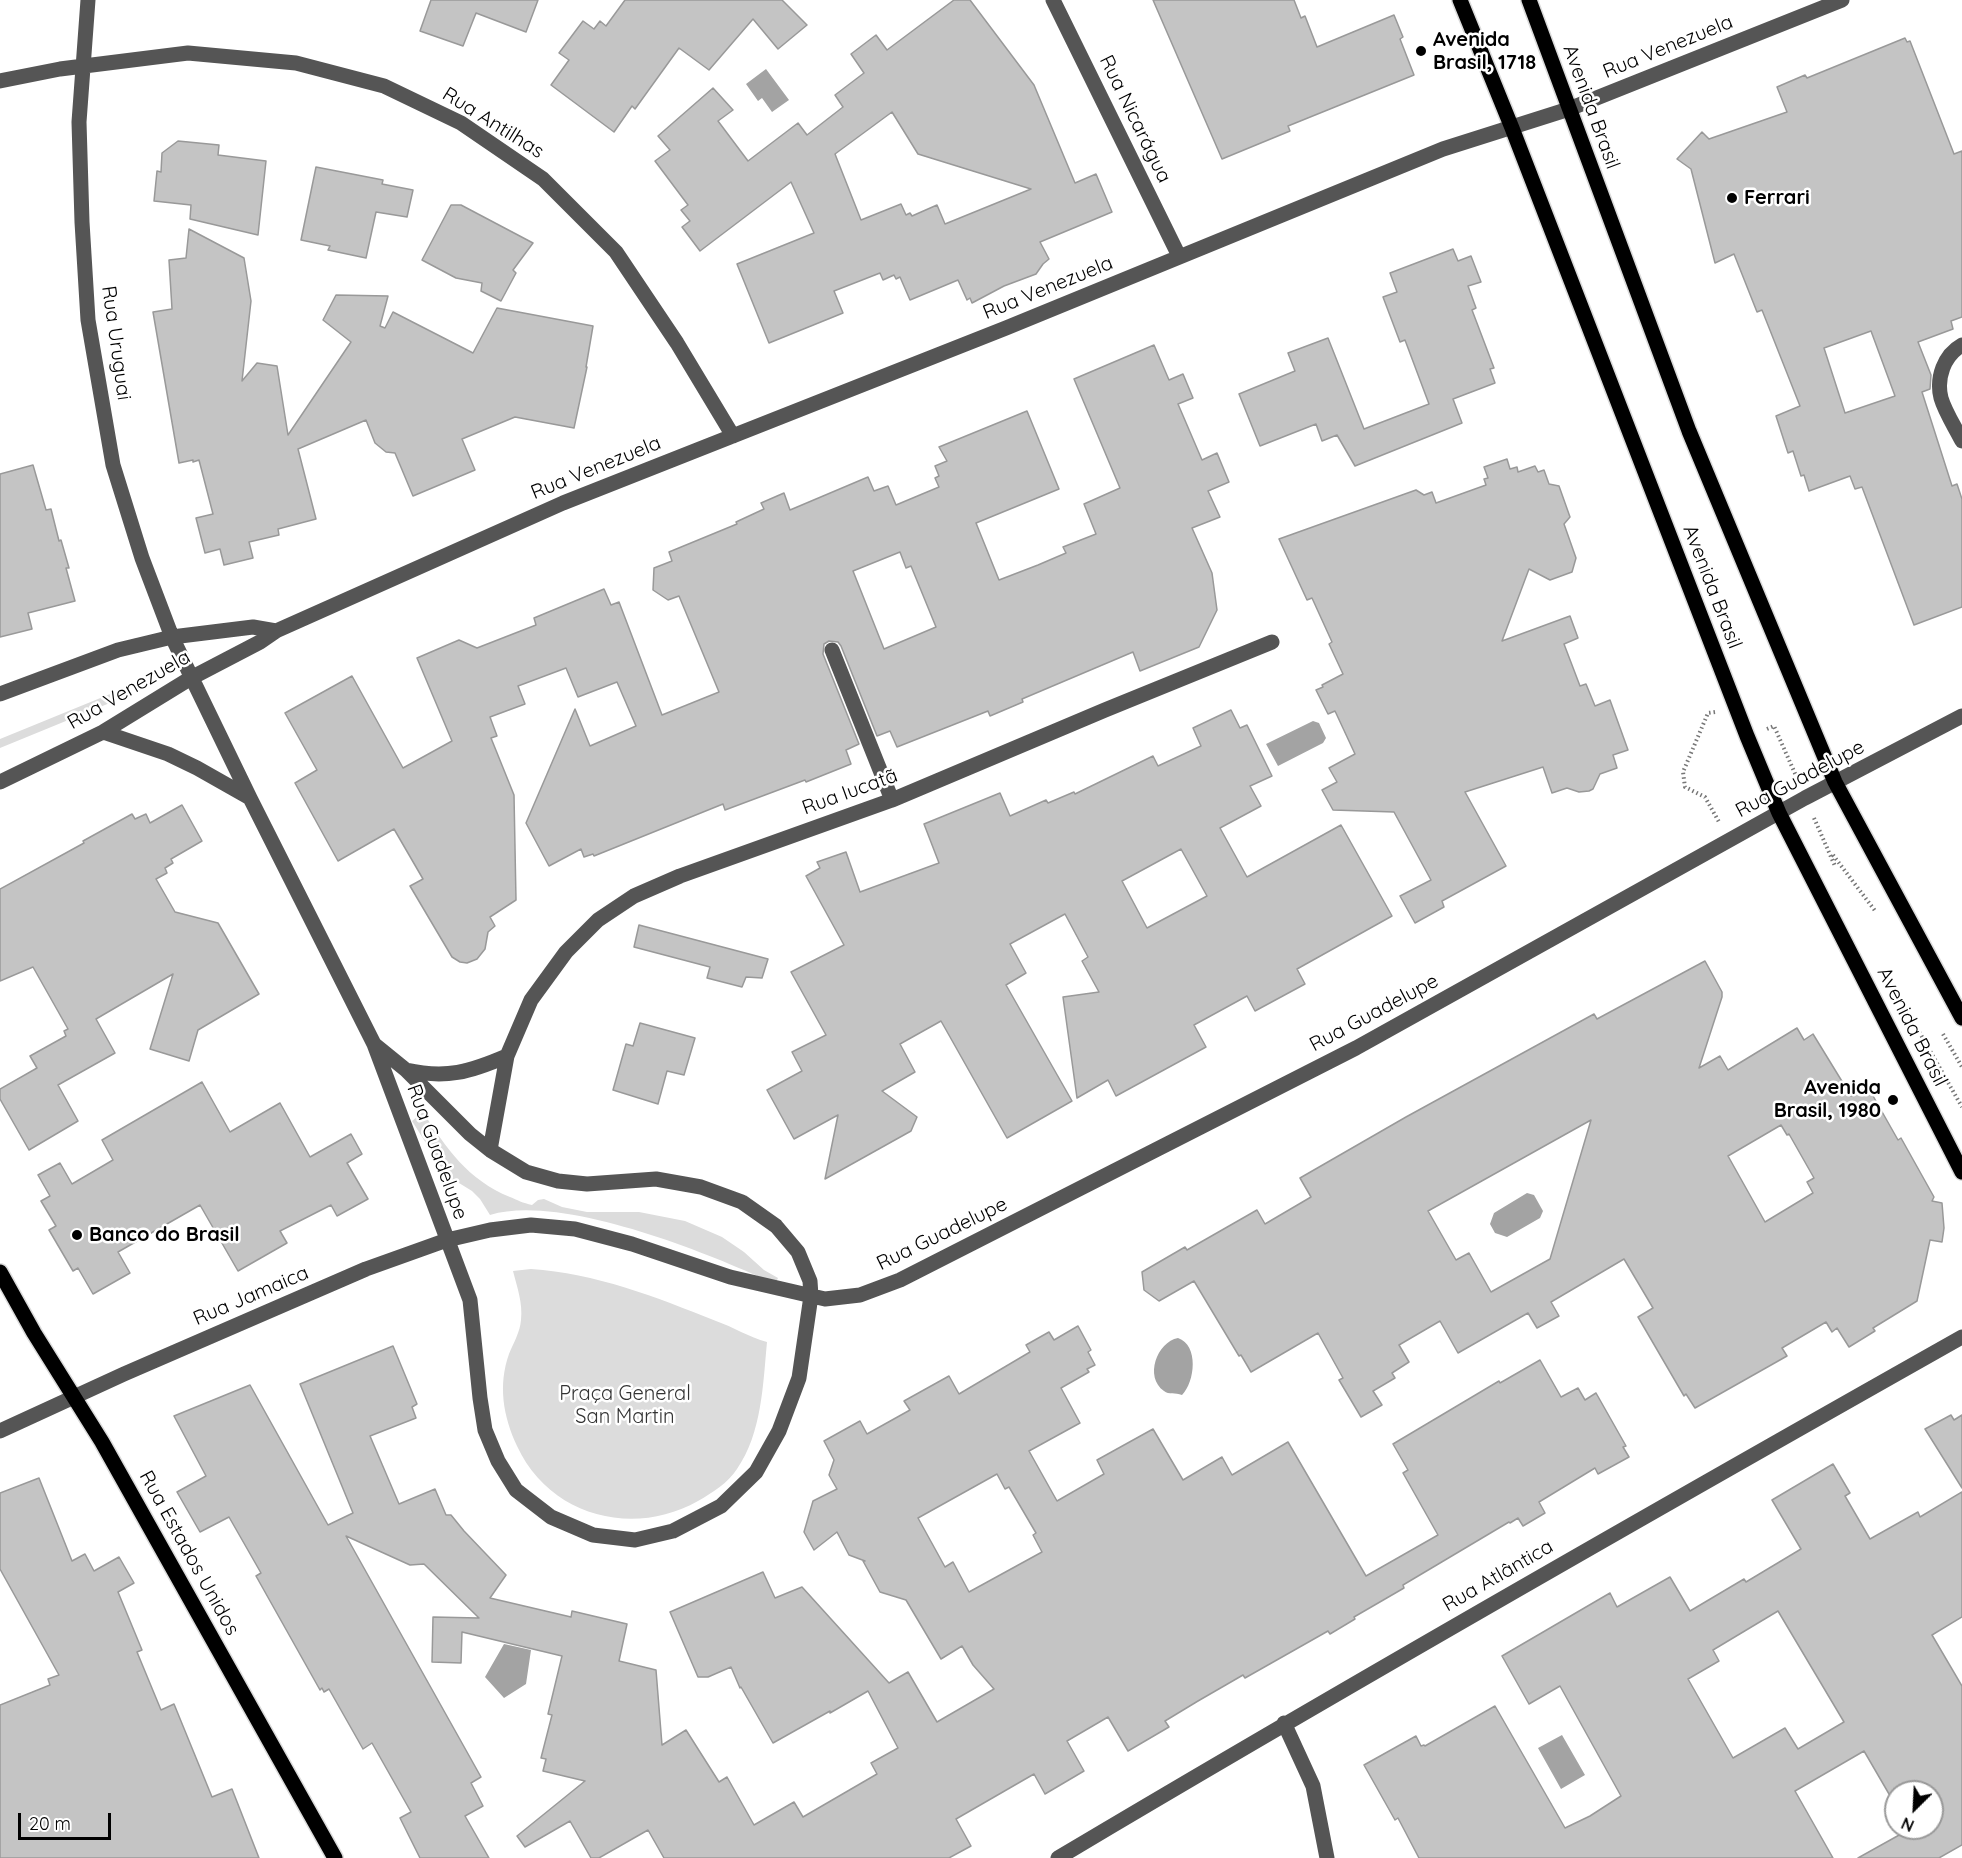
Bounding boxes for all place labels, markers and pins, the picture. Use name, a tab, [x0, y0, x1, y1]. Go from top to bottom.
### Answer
place label: Avenida Brasil, 1718	[1433, 28, 1536, 75]
marker: Avenida Brasil, 1718	[1414, 44, 1428, 58]
place label: Ferrari	[1744, 186, 1810, 210]
marker: Ferrari	[1725, 191, 1739, 205]
place label: Avenida Brasil, 1980	[1774, 1076, 1881, 1123]
marker: Avenida Brasil, 1980	[1886, 1093, 1900, 1107]
place label: Banco do Brasil	[89, 1223, 240, 1247]
marker: Banco do Brasil	[70, 1228, 84, 1242]

